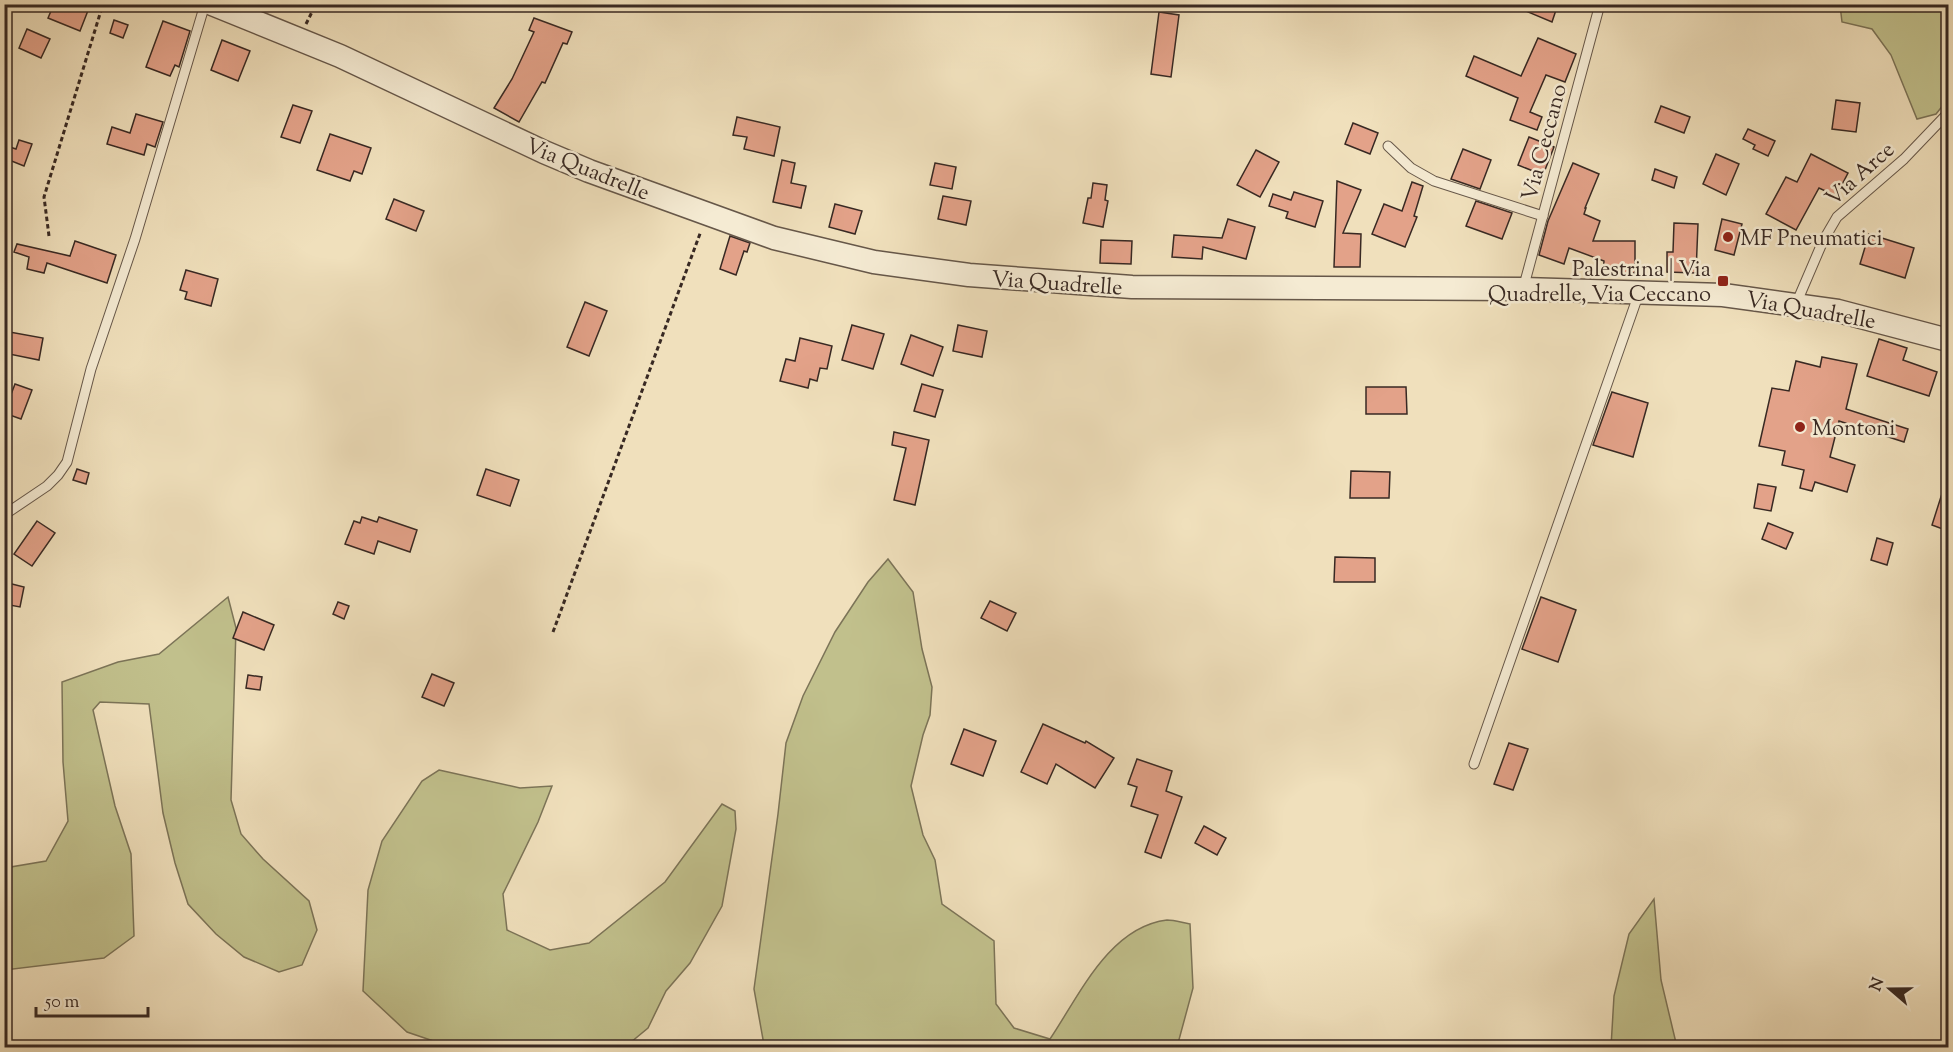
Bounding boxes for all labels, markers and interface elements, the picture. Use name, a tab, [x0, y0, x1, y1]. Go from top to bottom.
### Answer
street label: Via Ceccano	[1515, 81, 1577, 205]
street label: Via Quadrelle	[520, 131, 654, 210]
street label: Via Arce	[1819, 135, 1903, 215]
place label: MF Pneumatici	[1740, 224, 1883, 256]
marker: MF Pneumatici	[1721, 230, 1735, 244]
place label: Palestrina | Via Quadrelle, Via Ceccano	[1488, 255, 1711, 312]
street label: Via Quadrelle	[990, 264, 1123, 306]
marker: Palestrina | Via Quadrelle, Via Ceccano	[1716, 274, 1730, 288]
street label: Via Quadrelle	[1743, 285, 1878, 339]
place label: Montoni	[1812, 414, 1896, 446]
marker: Montoni	[1793, 420, 1807, 434]
north arrow	[1860, 959, 1920, 1019]
text: N	[1865, 975, 1891, 995]
scale bar	[36, 980, 148, 1018]
text: 50 m	[44, 990, 80, 1016]

